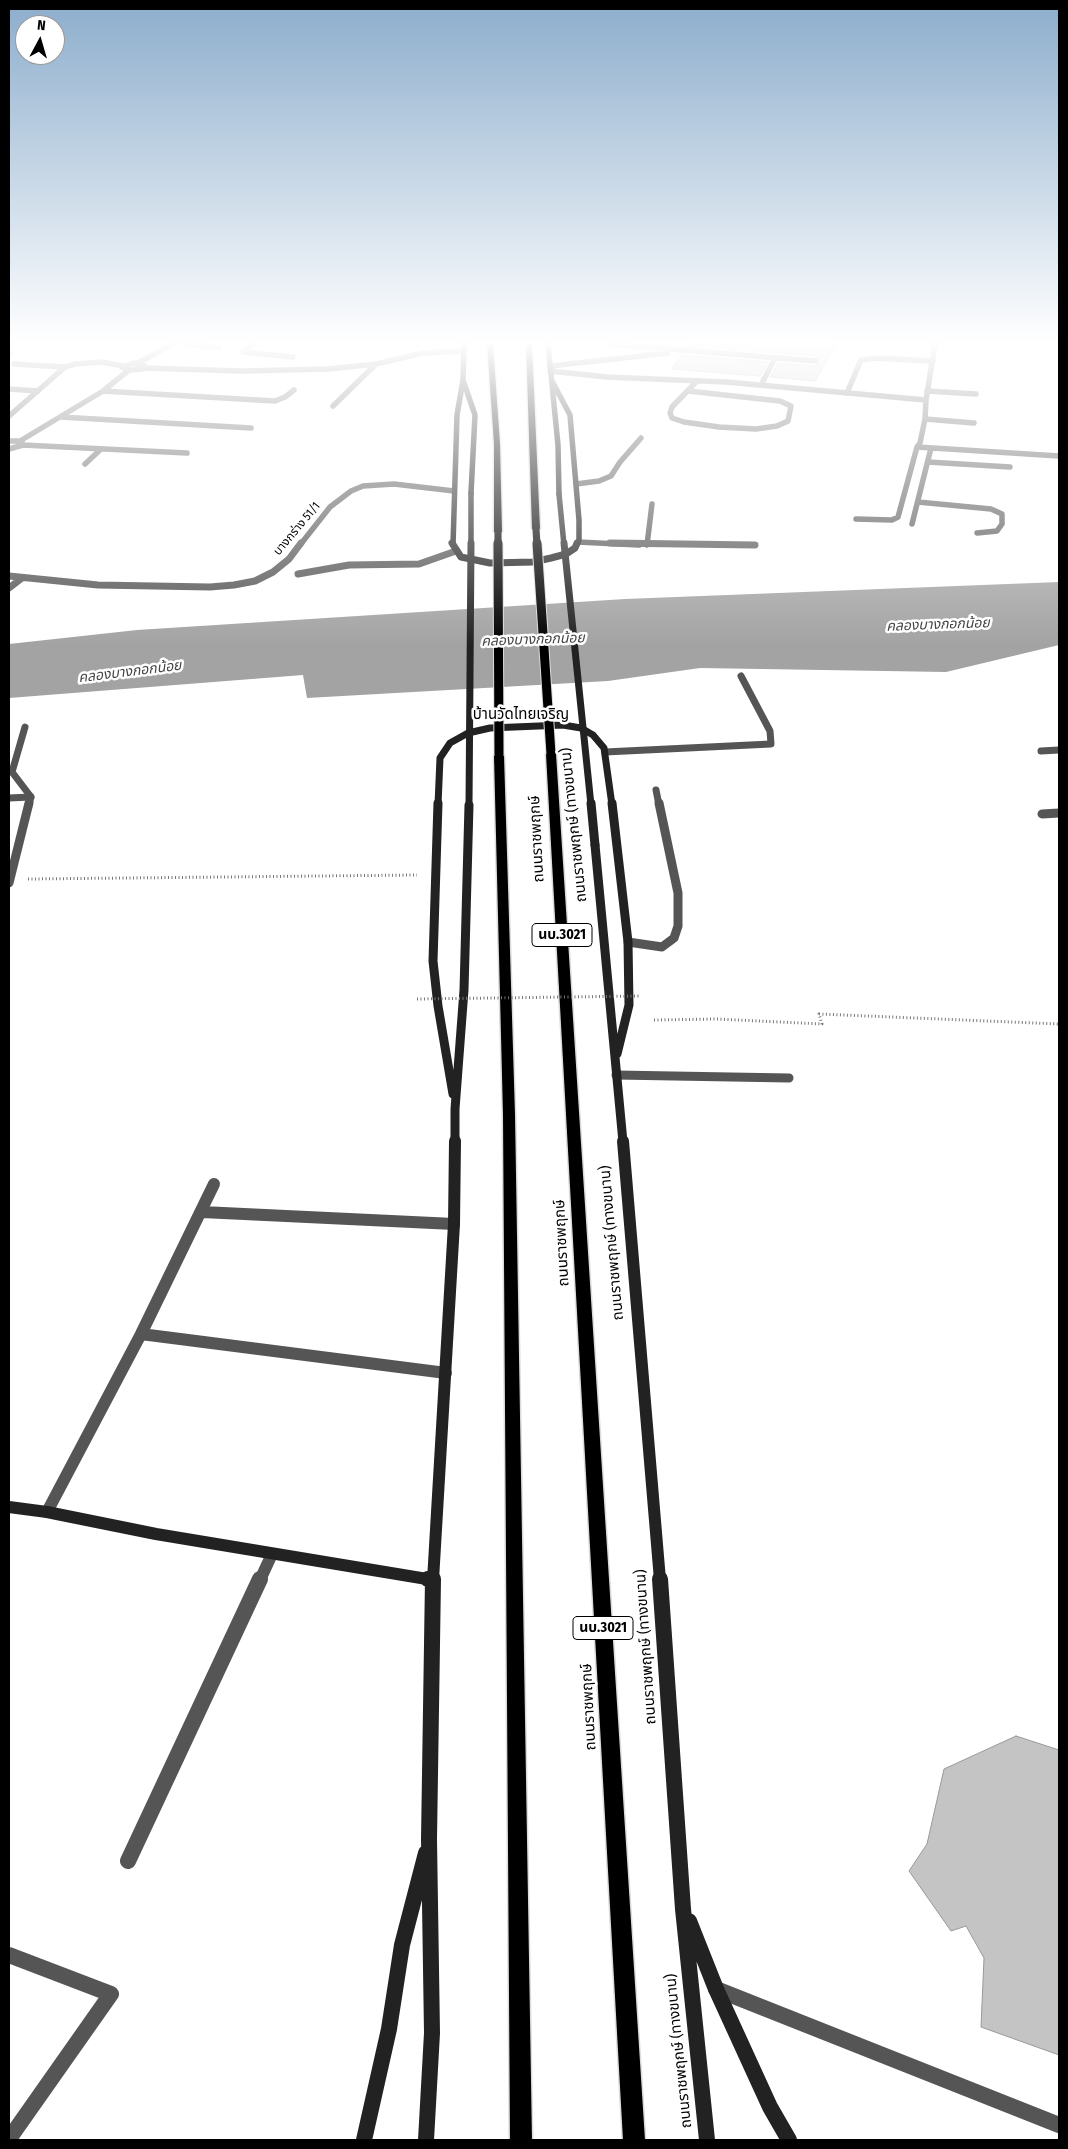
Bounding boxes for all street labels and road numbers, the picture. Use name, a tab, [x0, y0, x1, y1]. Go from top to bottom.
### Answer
street label: บางกร่าง 51/1	[271, 500, 323, 558]
street label: ถนนราชพฤกษ์ (ทางขนาน)	[557, 747, 591, 903]
street label: ถนนราชพฤกษ์	[526, 795, 548, 883]
road number: นบ.3021	[532, 924, 592, 946]
street label: ถนนราชพฤกษ์ (ทางขนาน)	[596, 1165, 628, 1321]
street label: ถนนราชพฤกษ์	[551, 1199, 573, 1287]
street label: ถนนราชพฤกษ์ (ทางขนาน)	[632, 1569, 660, 1725]
road number: นบ.3021	[573, 1616, 633, 1640]
street label: ถนนราชพฤกษ์	[578, 1663, 600, 1751]
street label: ถนนราชพฤกษ์ (ทางขนาน)	[662, 1973, 696, 2129]

